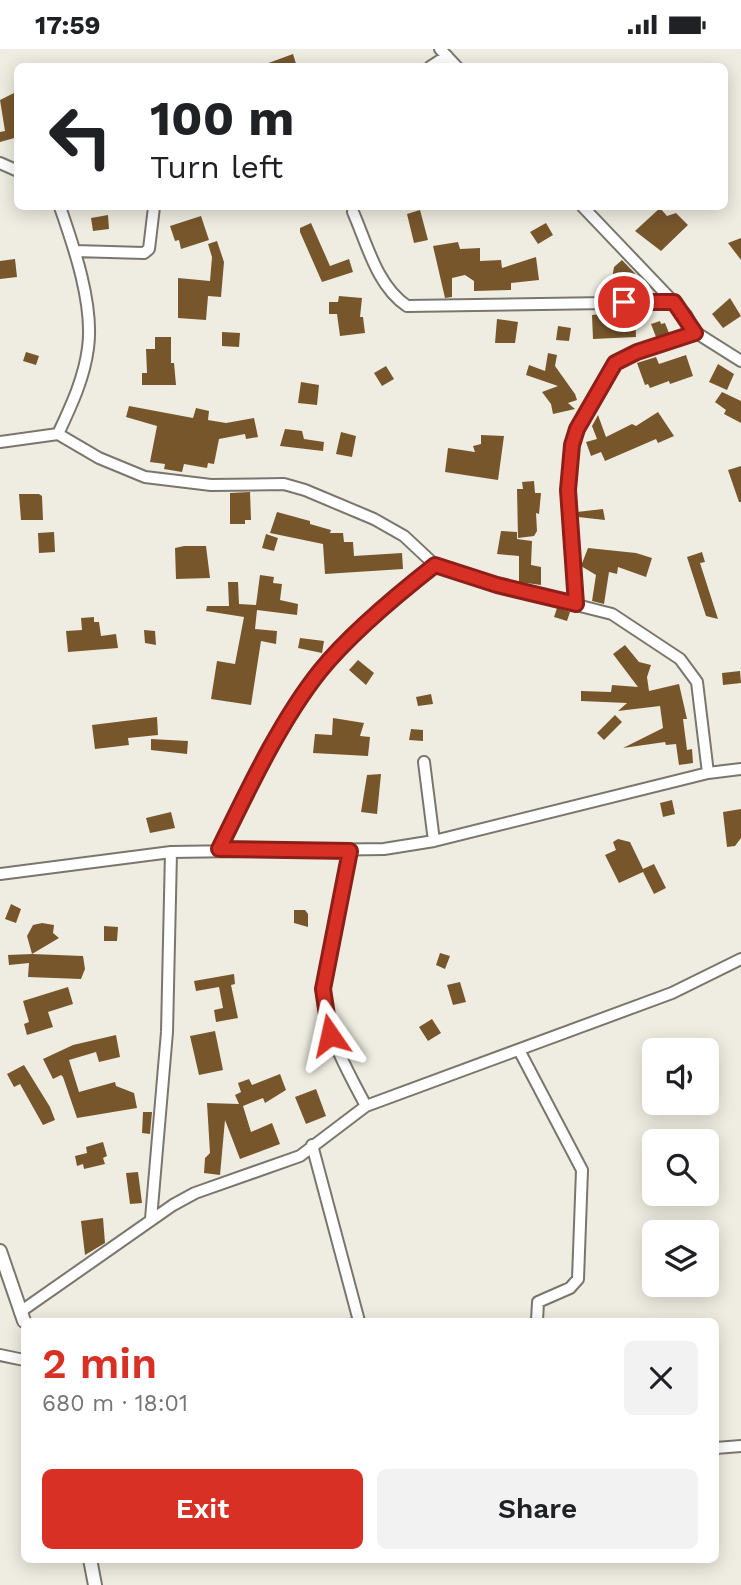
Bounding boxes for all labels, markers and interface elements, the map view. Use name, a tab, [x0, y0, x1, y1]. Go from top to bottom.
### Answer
text: 17:59	[35, 10, 101, 40]
text: 100 m	[150, 89, 294, 147]
icon: left	[35, 91, 126, 182]
text: Turn left	[150, 148, 283, 186]
pin	[594, 272, 654, 332]
icon: arrive	[605, 283, 643, 321]
position arrow	[293, 998, 367, 1072]
map controls	[642, 1038, 719, 1297]
button: sound	[642, 1038, 719, 1115]
button: search	[642, 1129, 719, 1206]
button: layers	[642, 1220, 719, 1297]
text: 2 min	[42, 1339, 157, 1388]
button: close	[624, 1341, 698, 1415]
text: 680 m · 18:01	[42, 1390, 188, 1417]
button: Exit	[42, 1469, 363, 1549]
button: Share	[377, 1469, 698, 1549]

